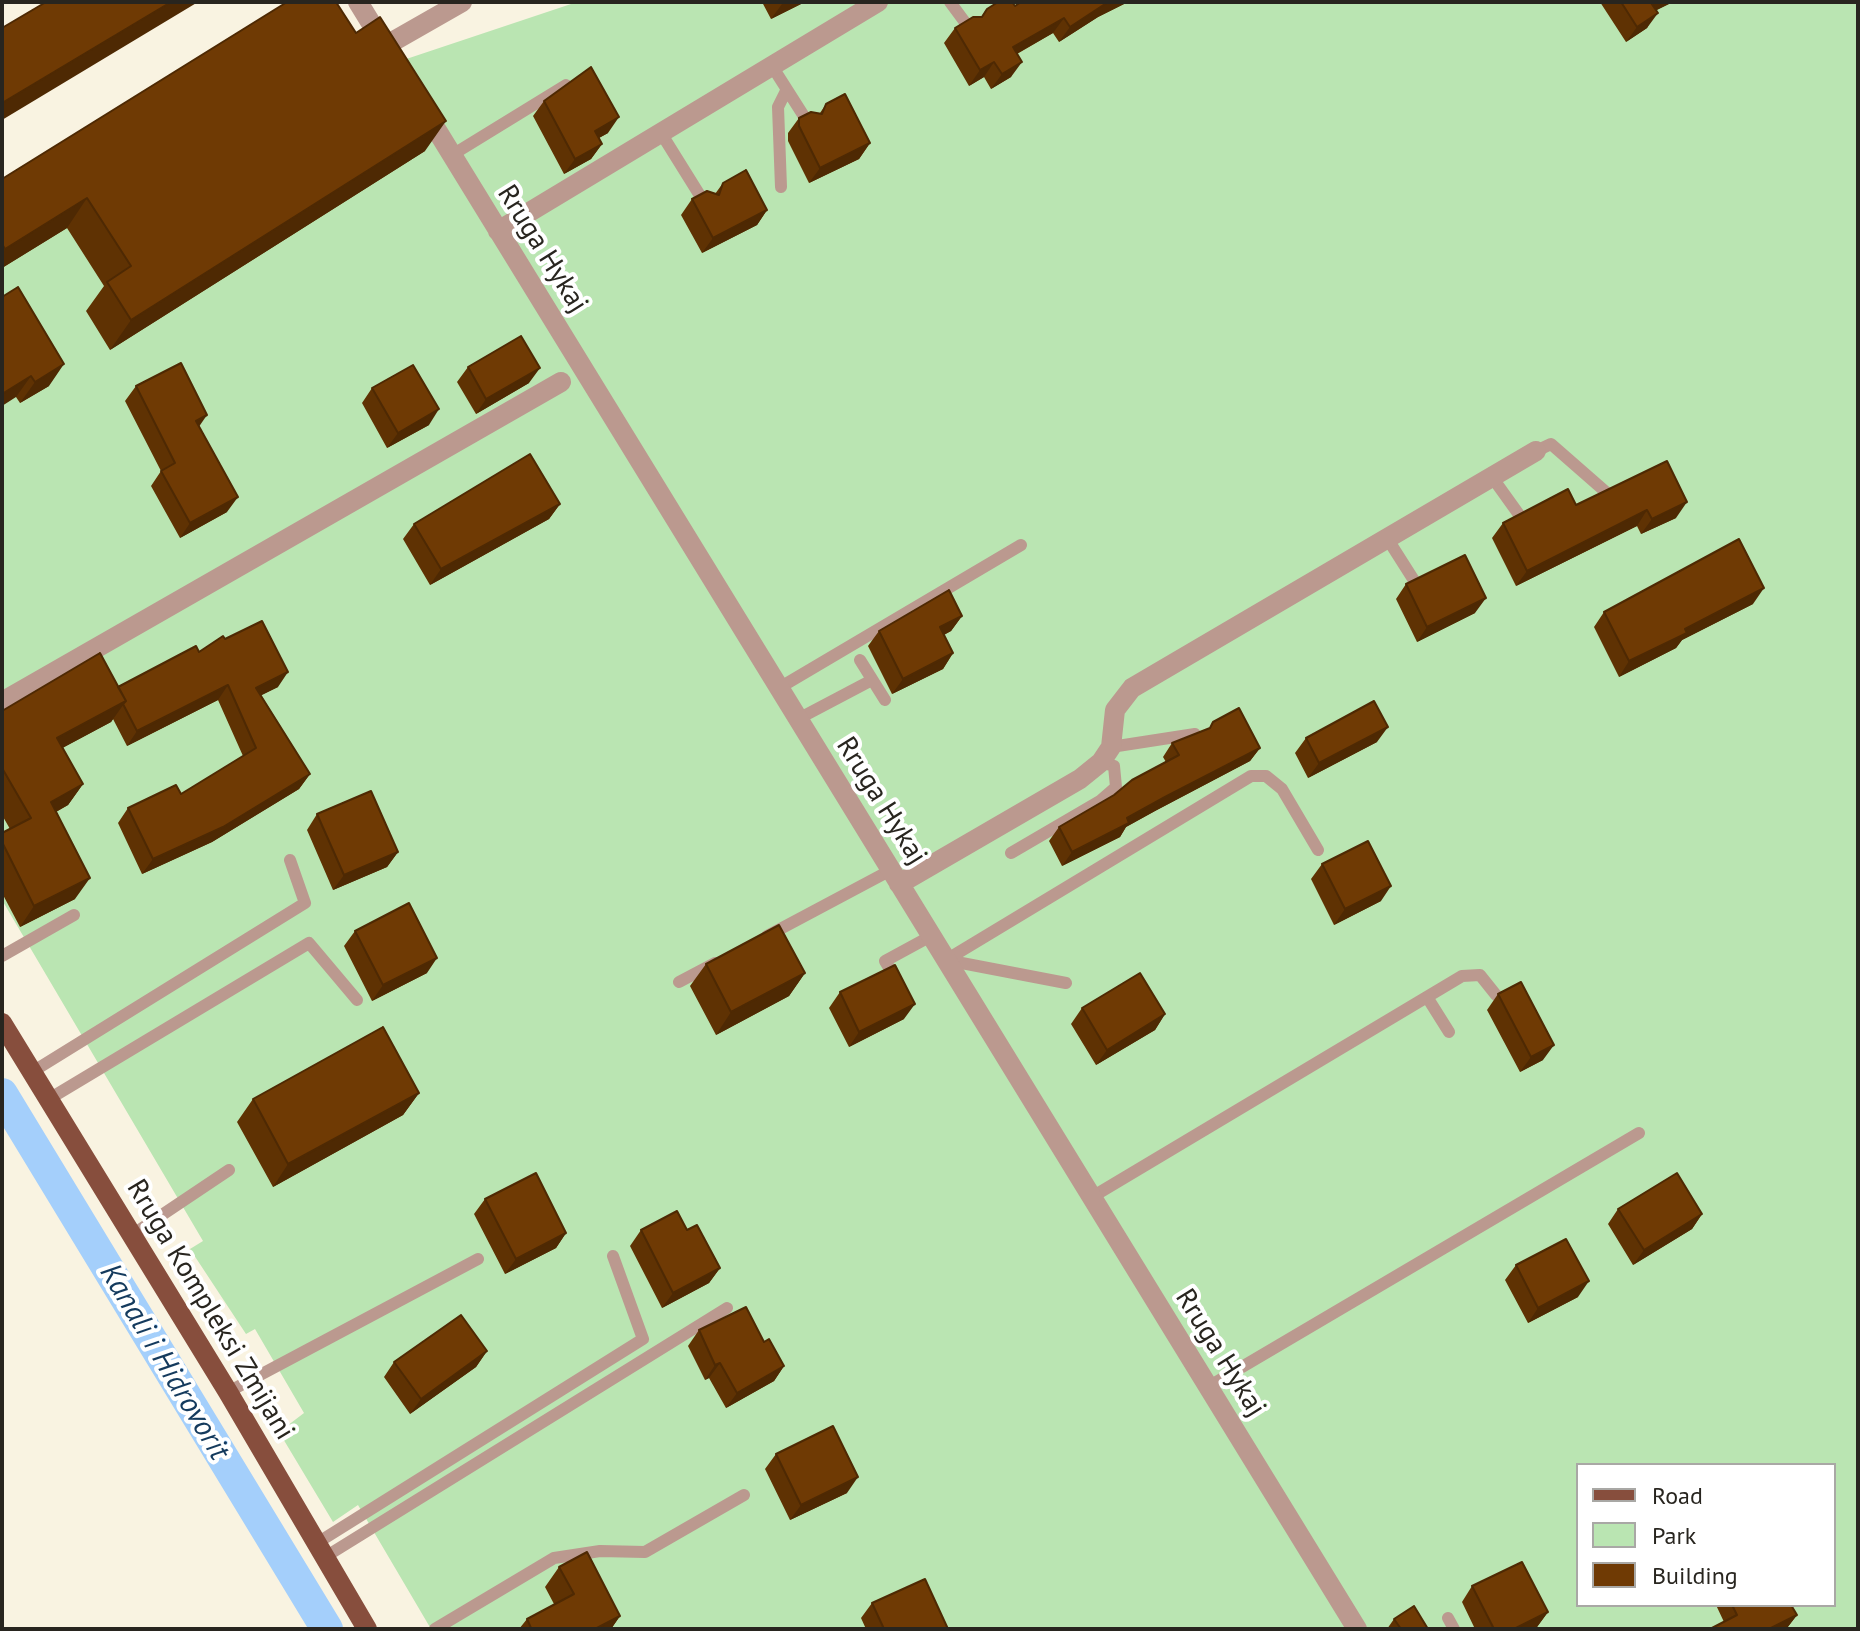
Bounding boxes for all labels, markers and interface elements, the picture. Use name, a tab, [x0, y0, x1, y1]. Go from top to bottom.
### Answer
street label: Rruga Hykaj	[490, 179, 594, 319]
street label: Rruga Hykaj	[829, 731, 933, 871]
street label: Rruga Kompleksi Zmijani	[119, 1174, 301, 1446]
water label: Kanali i Hidrovorit	[91, 1257, 237, 1467]
street label: Rruga Hykaj	[1168, 1283, 1272, 1423]
legend	[1576, 1463, 1836, 1607]
text: Road	[1652, 1480, 1703, 1511]
text: Park	[1652, 1520, 1696, 1551]
text: Building	[1652, 1560, 1738, 1591]

